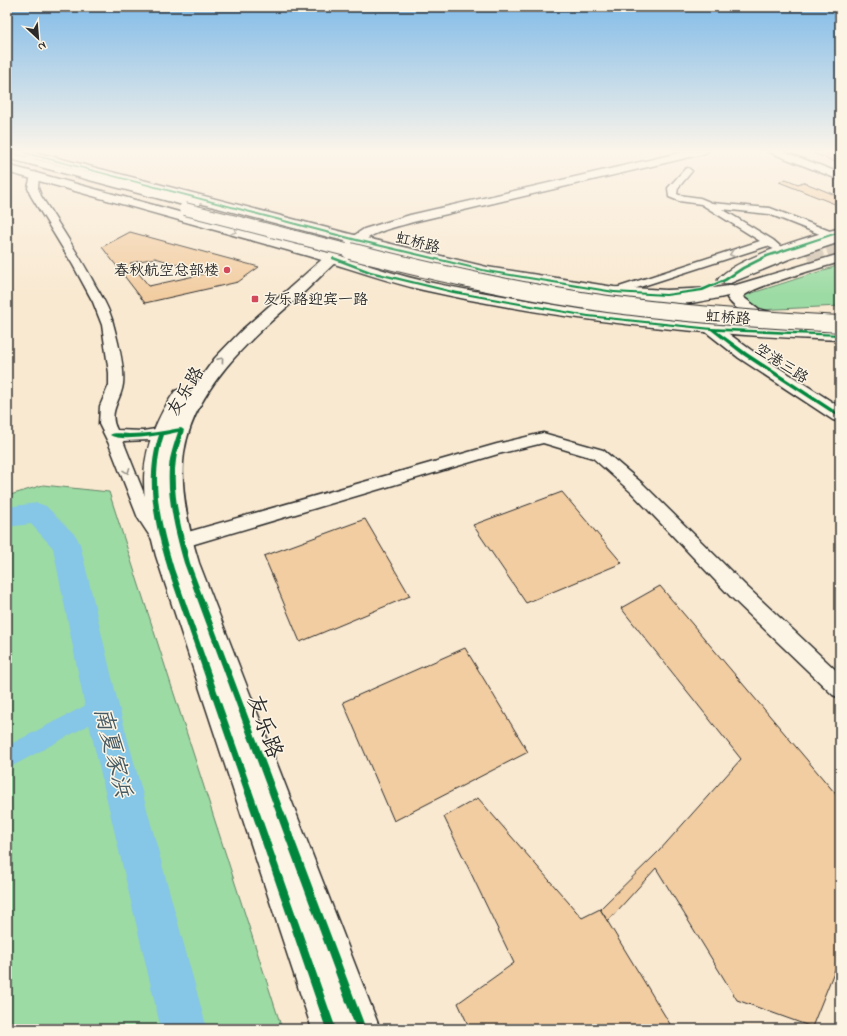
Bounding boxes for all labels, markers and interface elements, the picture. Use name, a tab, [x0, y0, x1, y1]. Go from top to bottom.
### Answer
north arrow	[18, 18, 58, 58]
text: N	[35, 37, 49, 55]
one-way arrow	[231, 227, 238, 235]
street label: 虹桥路	[393, 227, 442, 259]
one-way arrow	[729, 250, 736, 258]
place label: 春秋航空总部楼	[114, 260, 219, 282]
marker: 春秋航空总部楼	[222, 265, 232, 275]
place label: 友乐路迎宾一路	[263, 289, 368, 311]
marker: 友乐路迎宾一路	[250, 294, 260, 304]
street label: 虹桥路	[705, 305, 751, 331]
street label: 空港三路	[750, 338, 813, 389]
one-way arrow	[217, 357, 224, 365]
street label: 友乐路	[162, 362, 212, 422]
one-way arrow	[123, 468, 131, 475]
street label: 友乐路	[237, 691, 290, 764]
water label: 南夏家浜	[84, 704, 139, 802]

